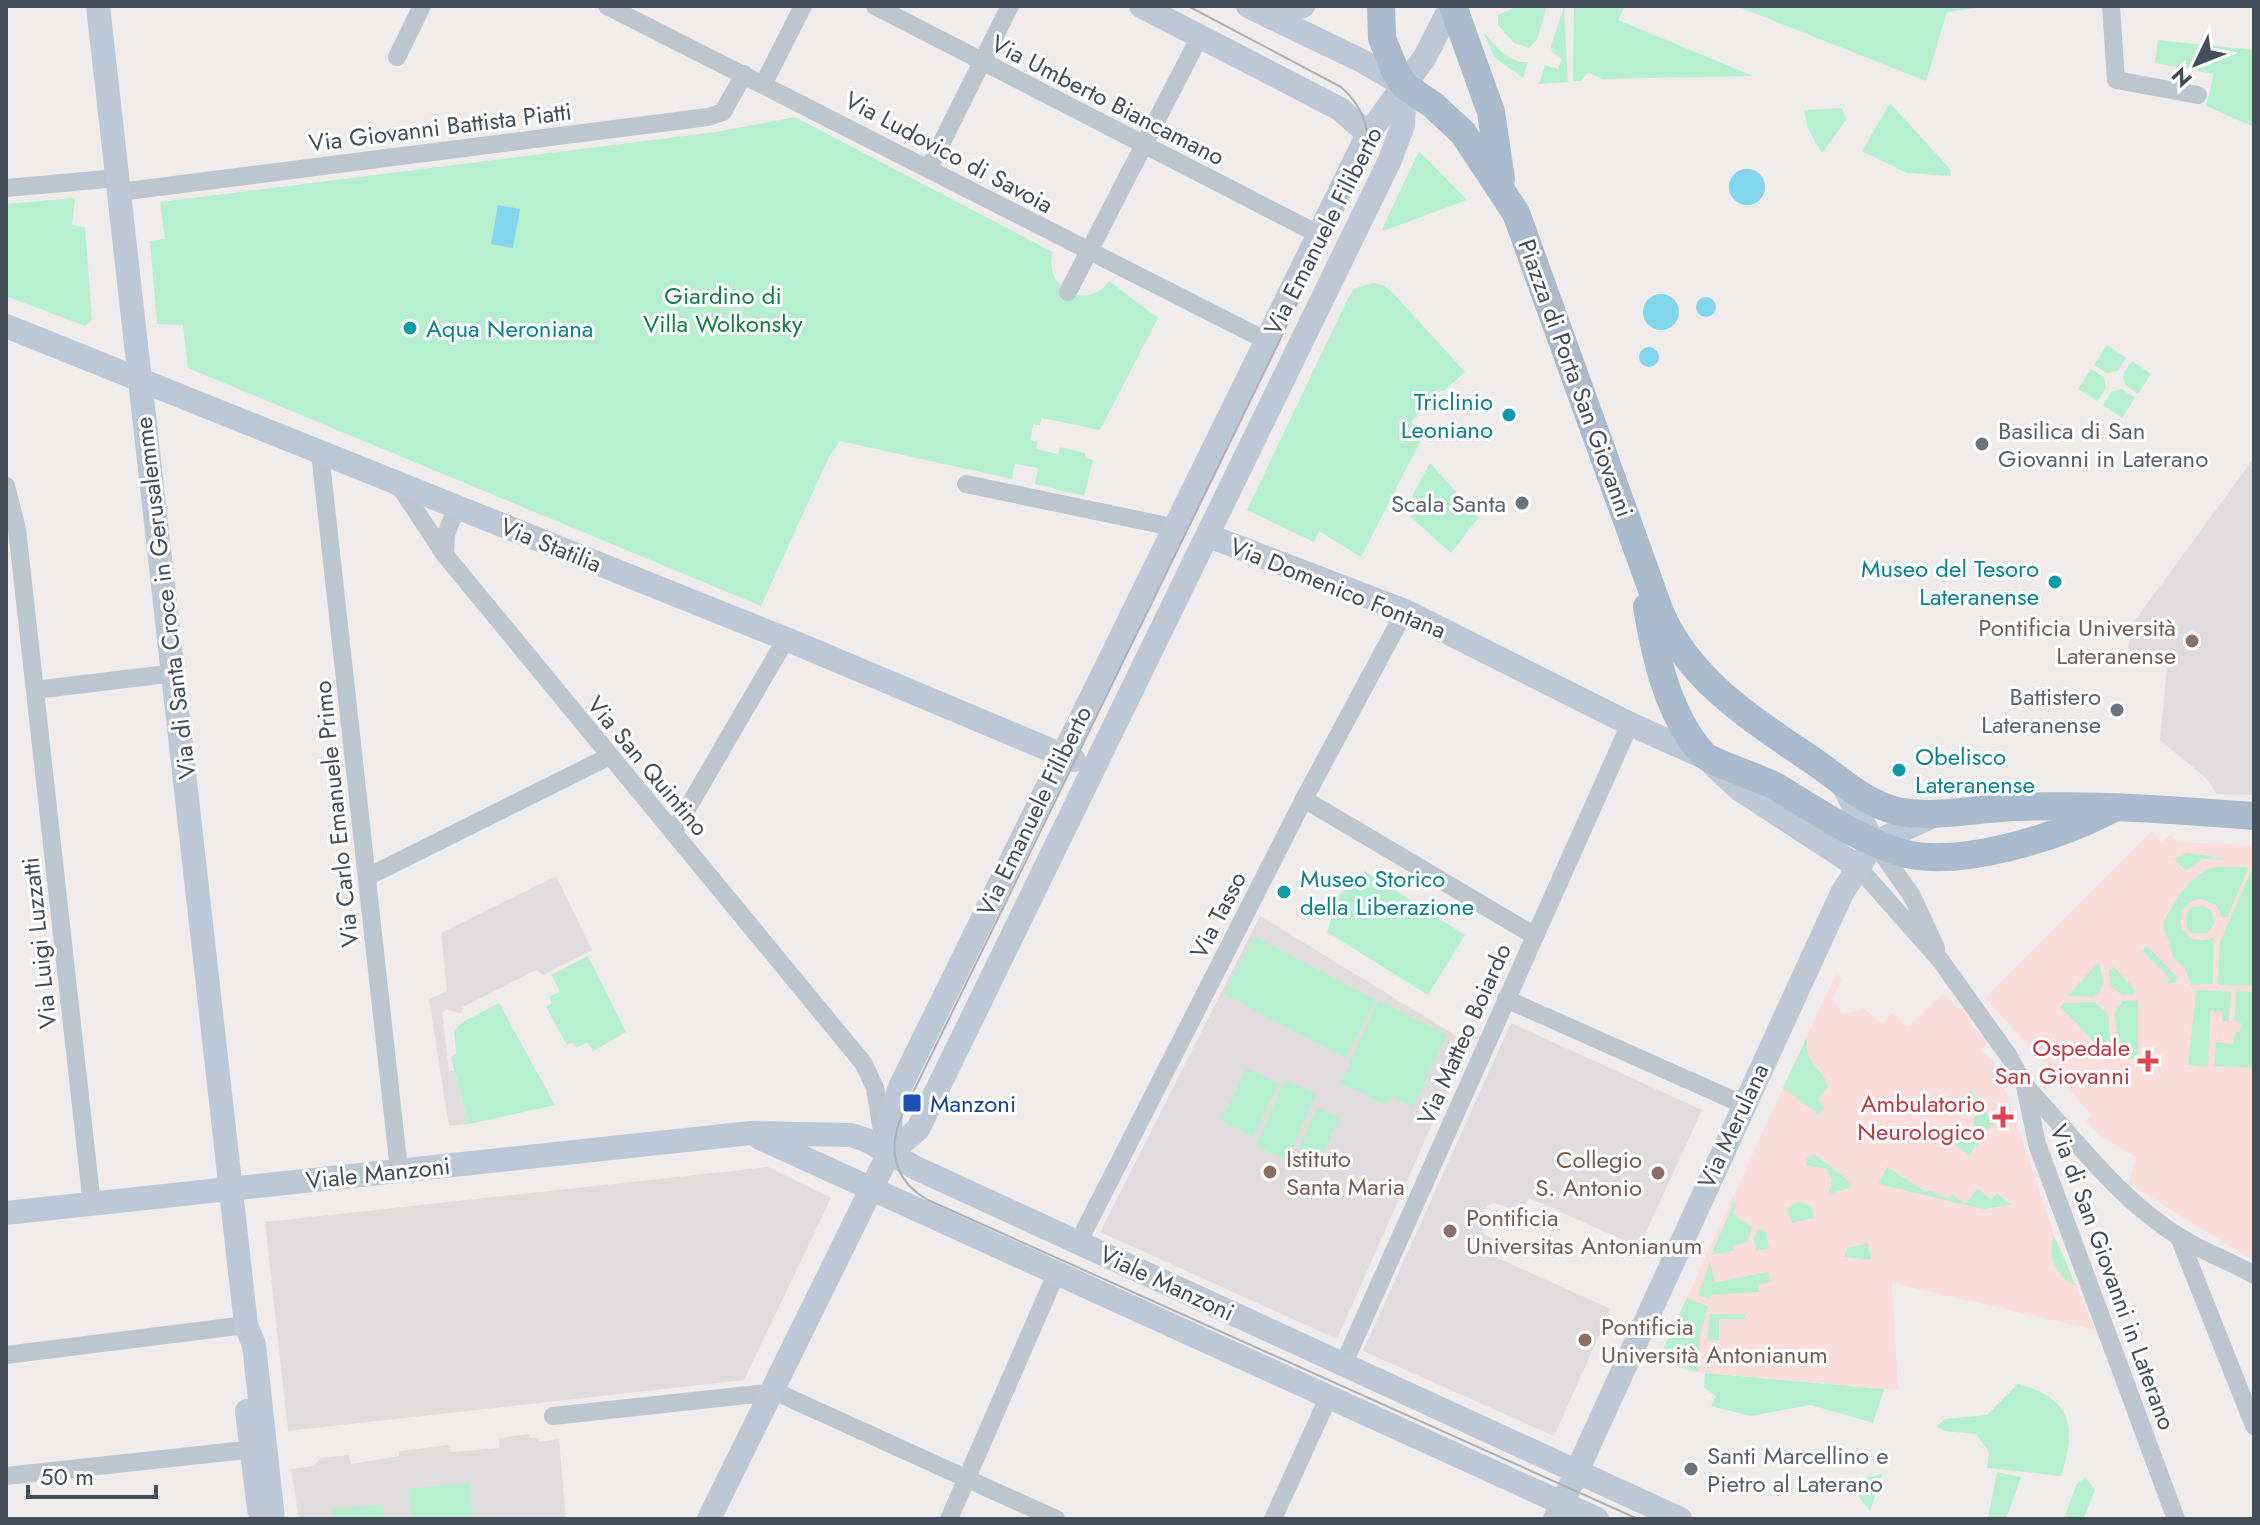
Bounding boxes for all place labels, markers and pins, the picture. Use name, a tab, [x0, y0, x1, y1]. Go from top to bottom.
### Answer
place label: Aqua Neroniana	[426, 311, 593, 346]
marker: Aqua Neroniana	[401, 319, 419, 337]
place label: Triclinio Leoniano	[1401, 384, 1493, 447]
marker: Triclinio Leoniano	[1500, 406, 1518, 424]
place label: Basilica di San Giovanni in Laterano	[1998, 413, 2208, 476]
marker: Basilica di San Giovanni in Laterano	[1973, 435, 1991, 453]
place label: Scala Santa	[1391, 486, 1506, 521]
marker: Scala Santa	[1513, 494, 1531, 512]
place label: Museo del Tesoro Lateranense	[1861, 551, 2039, 614]
marker: Museo del Tesoro Lateranense	[2046, 573, 2064, 591]
place label: Pontificia Università Lateranense	[1978, 610, 2176, 673]
marker: Pontificia Università Lateranense	[2183, 632, 2201, 650]
place label: Battistero Lateranense	[1981, 679, 2101, 742]
marker: Battistero Lateranense	[2108, 701, 2126, 719]
place label: Obelisco Lateranense	[1915, 739, 2035, 802]
marker: Obelisco Lateranense	[1890, 761, 1908, 779]
place label: Museo Storico della Liberazione	[1300, 861, 1474, 924]
marker: Museo Storico della Liberazione	[1275, 883, 1293, 901]
place label: Ospedale San Giovanni	[1994, 1030, 2130, 1093]
marker: Ospedale San Giovanni	[2137, 1050, 2159, 1072]
place label: Manzoni	[930, 1086, 1016, 1121]
place label: Ambulatorio Neurologico	[1857, 1086, 1985, 1149]
marker: Manzoni	[901, 1092, 923, 1114]
marker: Ambulatorio Neurologico	[1992, 1106, 2014, 1128]
place label: Istituto Santa Maria	[1286, 1141, 1405, 1204]
place label: Collegio S. Antonio	[1535, 1142, 1642, 1205]
marker: Istituto Santa Maria	[1261, 1163, 1279, 1181]
marker: Collegio S. Antonio	[1649, 1164, 1667, 1182]
place label: Pontificia Universitas Antonianum	[1466, 1200, 1702, 1263]
marker: Pontificia Universitas Antonianum	[1441, 1222, 1459, 1240]
place label: Pontificia Università Antonianum	[1601, 1309, 1828, 1372]
marker: Pontificia Università Antonianum	[1576, 1331, 1594, 1349]
place label: Santi Marcellino e Pietro al Laterano	[1707, 1438, 1889, 1501]
marker: Santi Marcellino e Pietro al Laterano	[1682, 1460, 1700, 1478]

